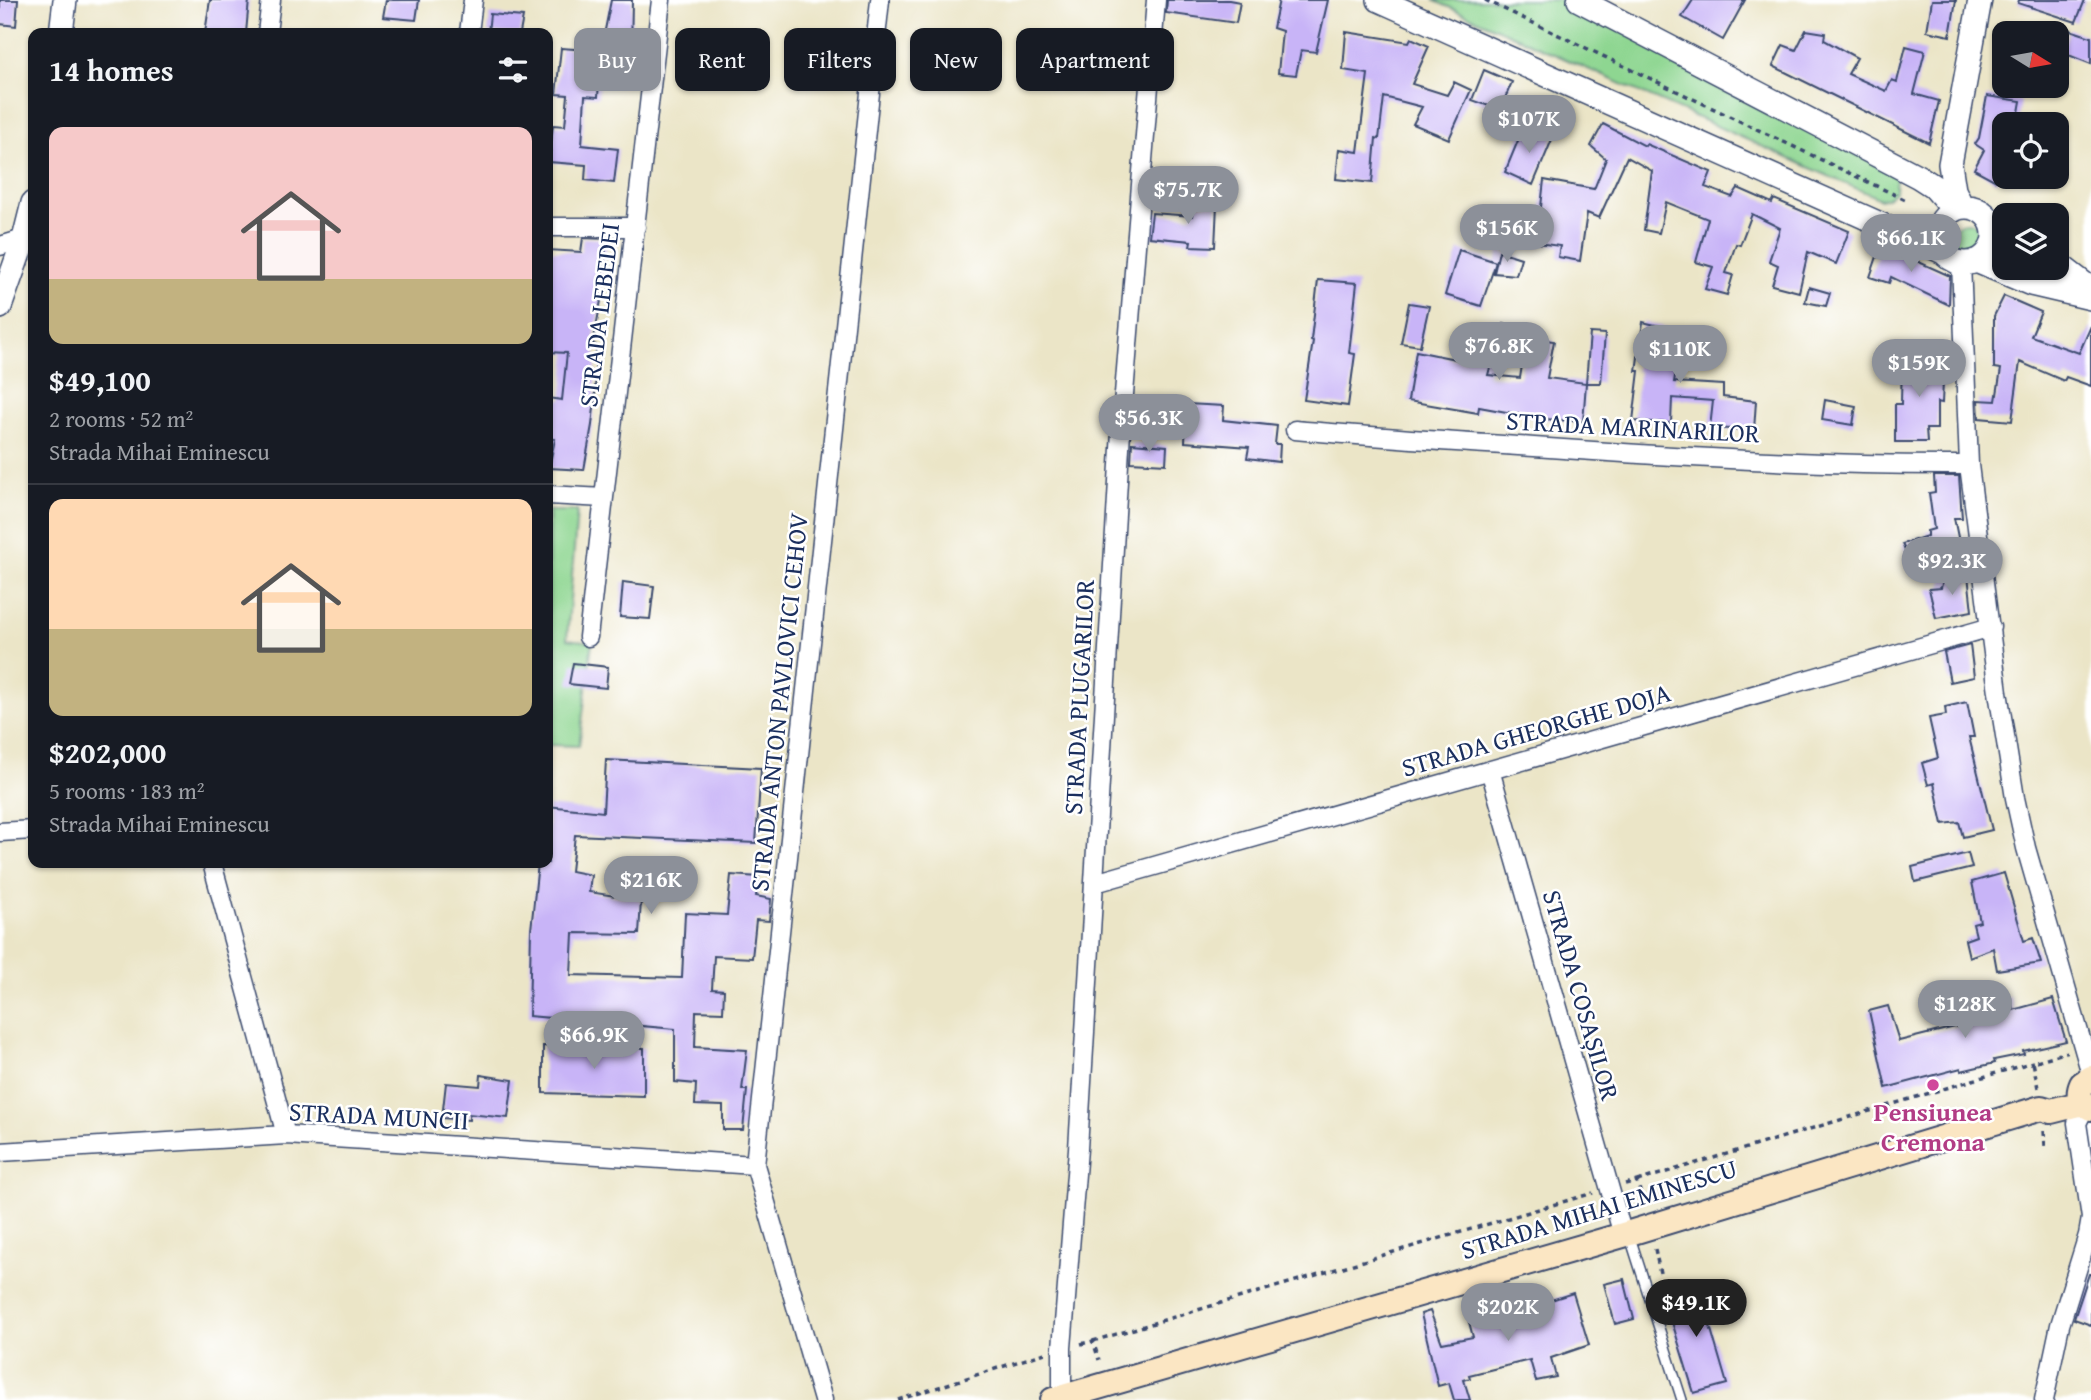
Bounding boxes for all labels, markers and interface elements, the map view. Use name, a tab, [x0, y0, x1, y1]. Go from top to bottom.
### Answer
north arrow	[1992, 21, 2068, 98]
map controls	[1992, 21, 2069, 280]
chip: Buy	[574, 28, 661, 91]
chip: Rent	[675, 28, 770, 91]
chip: Filters	[784, 28, 896, 91]
chip: New	[910, 28, 1002, 91]
chip: Apartment	[1016, 28, 1174, 91]
text: 14 homes	[49, 48, 174, 92]
icon: filters	[494, 51, 532, 89]
pin: $107K	[1480, 96, 1578, 155]
text: $107K	[1498, 101, 1560, 134]
button: locate	[1992, 112, 2069, 189]
pin: $75.7K	[1131, 166, 1245, 226]
text: $75.7K	[1154, 172, 1222, 205]
icon: home	[228, 173, 354, 299]
button: layers	[1992, 203, 2069, 280]
pin: $156K	[1458, 204, 1556, 264]
text: $156K	[1476, 210, 1538, 243]
pin: $66.1K	[1854, 215, 1968, 274]
text: $66.1K	[1877, 220, 1945, 253]
street label: STRADA LEBEDEI	[568, 221, 629, 409]
pin: $76.8K	[1442, 322, 1556, 382]
pin: $110K	[1631, 326, 1729, 385]
text: $76.8K	[1465, 328, 1533, 361]
text: $110K	[1649, 331, 1711, 364]
pin: $159K	[1870, 340, 1968, 399]
text: $159K	[1888, 345, 1950, 378]
text: $49,100	[49, 358, 151, 402]
pin: $56.3K	[1092, 394, 1206, 454]
text: $56.3K	[1115, 400, 1183, 433]
street label: STRADA MARINARILOR	[1505, 400, 1761, 453]
text: 2 rooms · 52 m²	[49, 402, 193, 435]
text: Strada Mihai Eminescu	[49, 435, 270, 468]
street label: STRADA ANTON PAVLOVICI CEHOV	[739, 511, 818, 893]
pin: $92.3K	[1895, 538, 2009, 597]
text: $92.3K	[1918, 543, 1986, 576]
icon: home	[228, 545, 354, 671]
street label: STRADA PLUGARILOR	[1053, 578, 1104, 816]
street label: STRADA GHEORGHE DOJA	[1397, 672, 1675, 787]
text: $202,000	[49, 730, 166, 774]
text: 5 rooms · 183 m²	[49, 774, 204, 807]
text: Strada Mihai Eminescu	[49, 807, 270, 840]
pin: $216K	[602, 856, 700, 916]
text: $216K	[620, 862, 682, 895]
street label: STRADA COSAȘILOR	[1533, 885, 1630, 1105]
pin: $128K	[1916, 981, 2014, 1040]
text: $128K	[1934, 986, 1996, 1019]
pin: $66.9K	[537, 1012, 651, 1071]
text: $66.9K	[560, 1017, 628, 1050]
marker: Pensiunea Cremona	[1925, 1077, 1941, 1093]
street label: STRADA MUNCII	[288, 1091, 470, 1140]
place label: Pensiunea Cremona	[1874, 1092, 1993, 1161]
street label: STRADA MIHAI EMINESCU	[1456, 1148, 1742, 1269]
pin: $49.1K	[1639, 1280, 1753, 1339]
pin: $202K	[1459, 1284, 1557, 1343]
text: $49.1K	[1662, 1285, 1730, 1318]
text: $202K	[1477, 1289, 1539, 1322]

